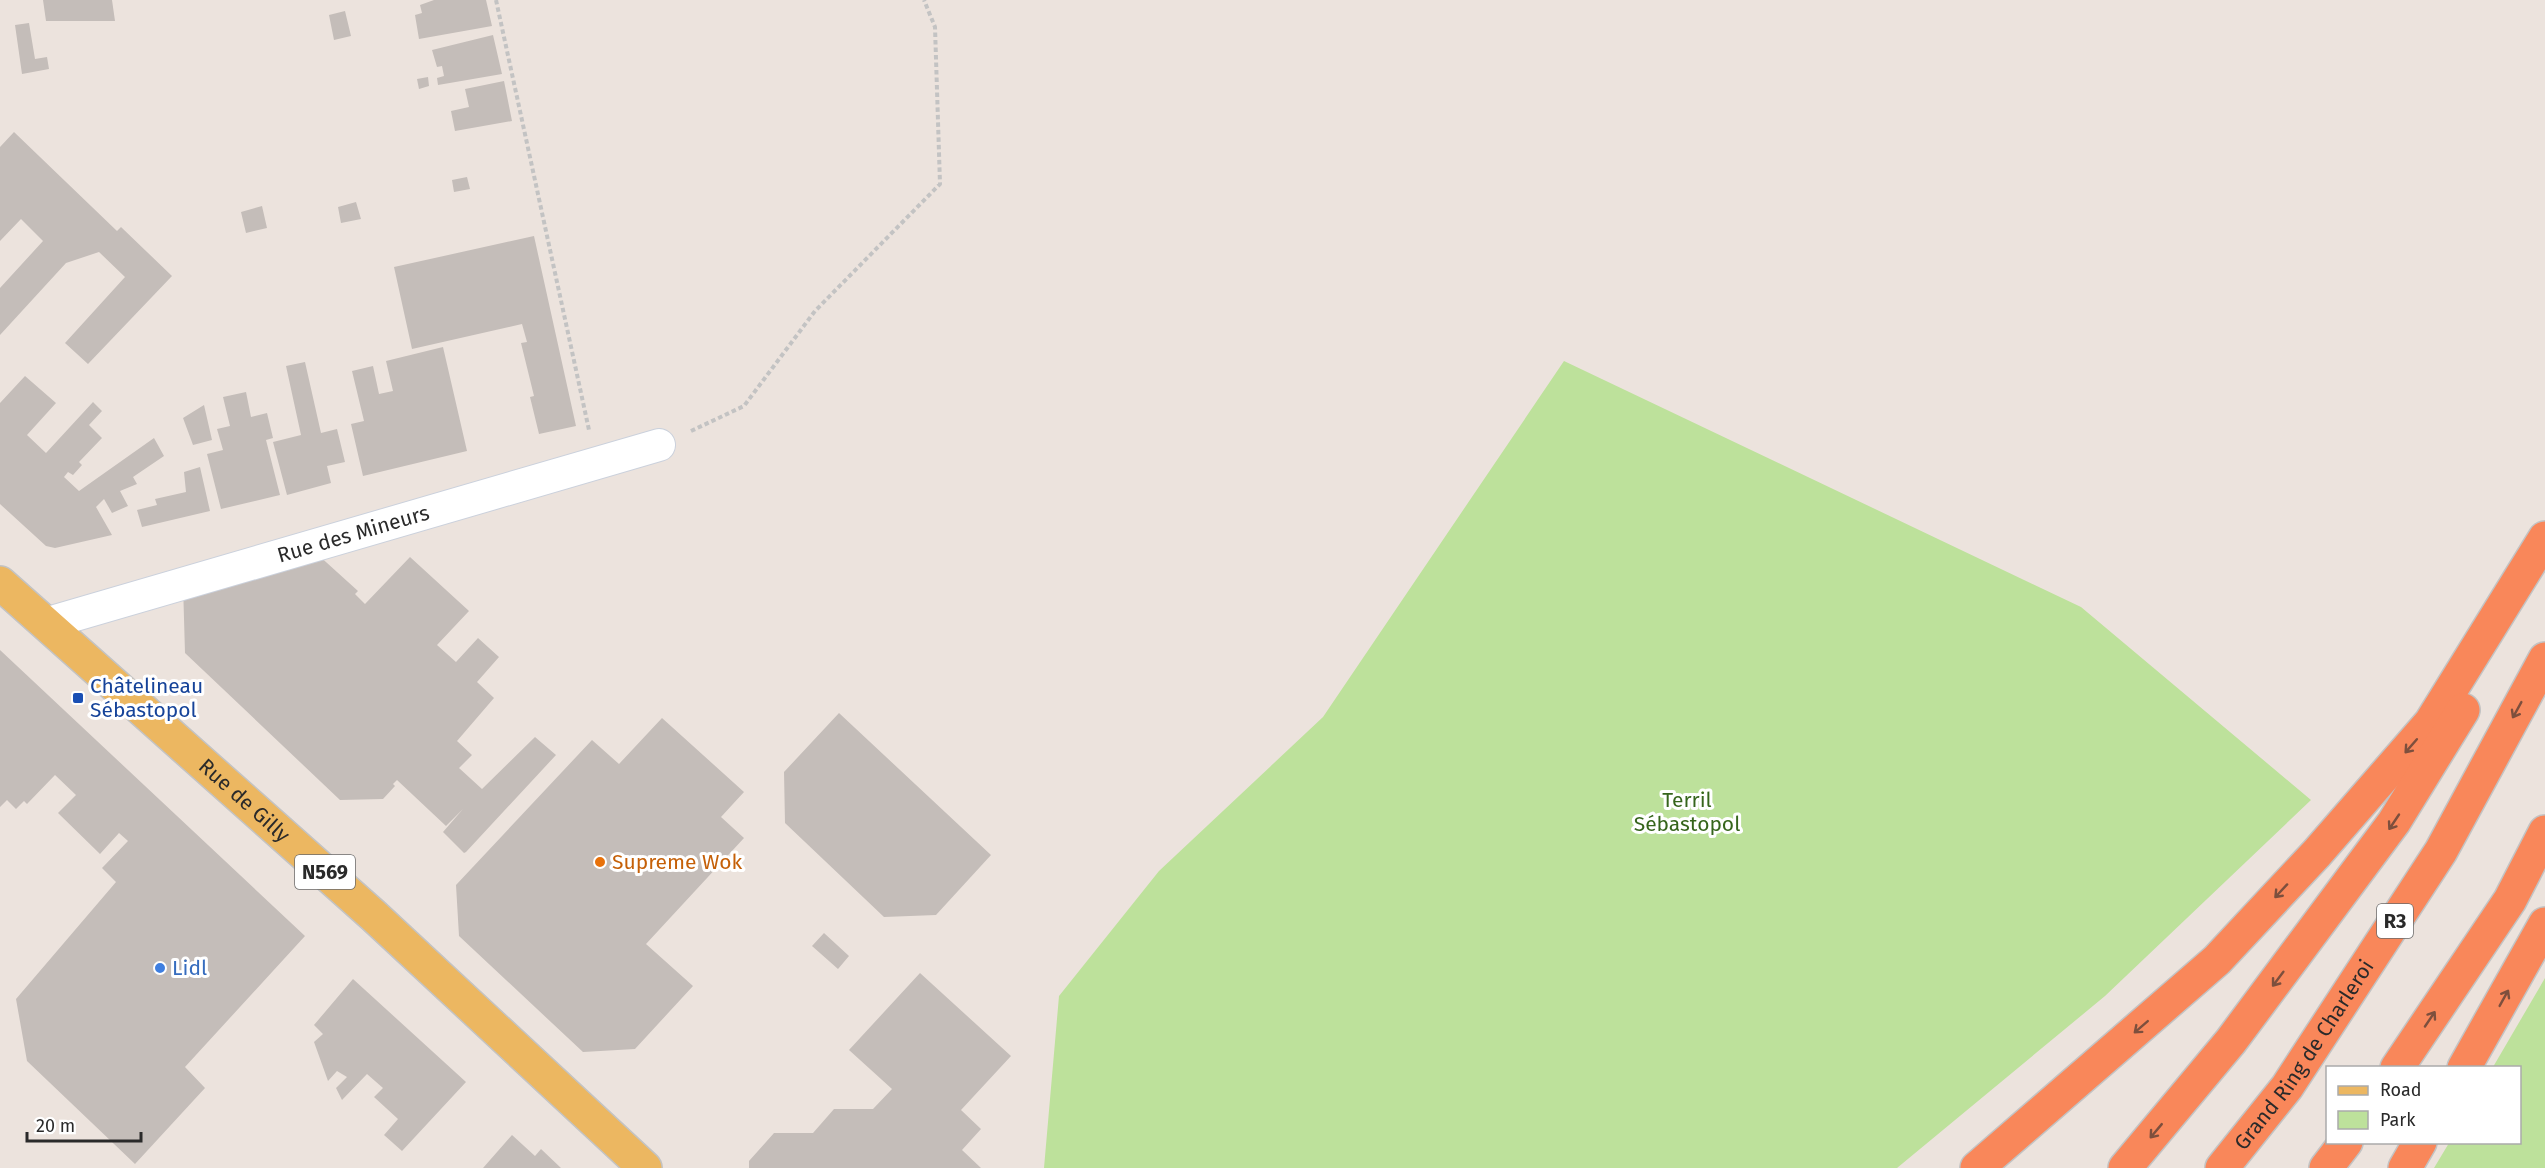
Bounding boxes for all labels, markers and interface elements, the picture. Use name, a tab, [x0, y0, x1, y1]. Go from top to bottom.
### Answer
street label: Rue des Mineurs	[274, 500, 433, 569]
place label: Châtelineau Sébastopol	[90, 673, 203, 723]
marker: Châtelineau Sébastopol	[71, 691, 85, 705]
one-way arrow	[2511, 701, 2523, 718]
one-way arrow	[2404, 738, 2418, 753]
street label: Rue de Gilly	[193, 753, 296, 848]
park label: Terril Sébastopol	[1634, 787, 1740, 837]
one-way arrow	[2388, 813, 2400, 830]
place label: Supreme Wok	[612, 849, 742, 875]
road number: N569	[295, 855, 355, 889]
marker: Supreme Wok	[593, 855, 607, 869]
one-way arrow	[2274, 884, 2288, 899]
road number: R3	[2377, 904, 2413, 938]
place label: Lidl	[172, 955, 207, 981]
street label: Grand Ring de Charleroi	[2229, 955, 2379, 1155]
marker: Lidl	[153, 961, 167, 975]
one-way arrow	[2272, 970, 2284, 986]
one-way arrow	[2498, 990, 2510, 1007]
one-way arrow	[2424, 1011, 2436, 1028]
one-way arrow	[2134, 1020, 2149, 1034]
legend	[2326, 1066, 2521, 1144]
text: Road	[2380, 1079, 2422, 1101]
scale bar	[27, 1105, 141, 1143]
text: Park	[2380, 1109, 2416, 1131]
text: 20 m	[36, 1115, 75, 1137]
one-way arrow	[2149, 1123, 2163, 1138]

